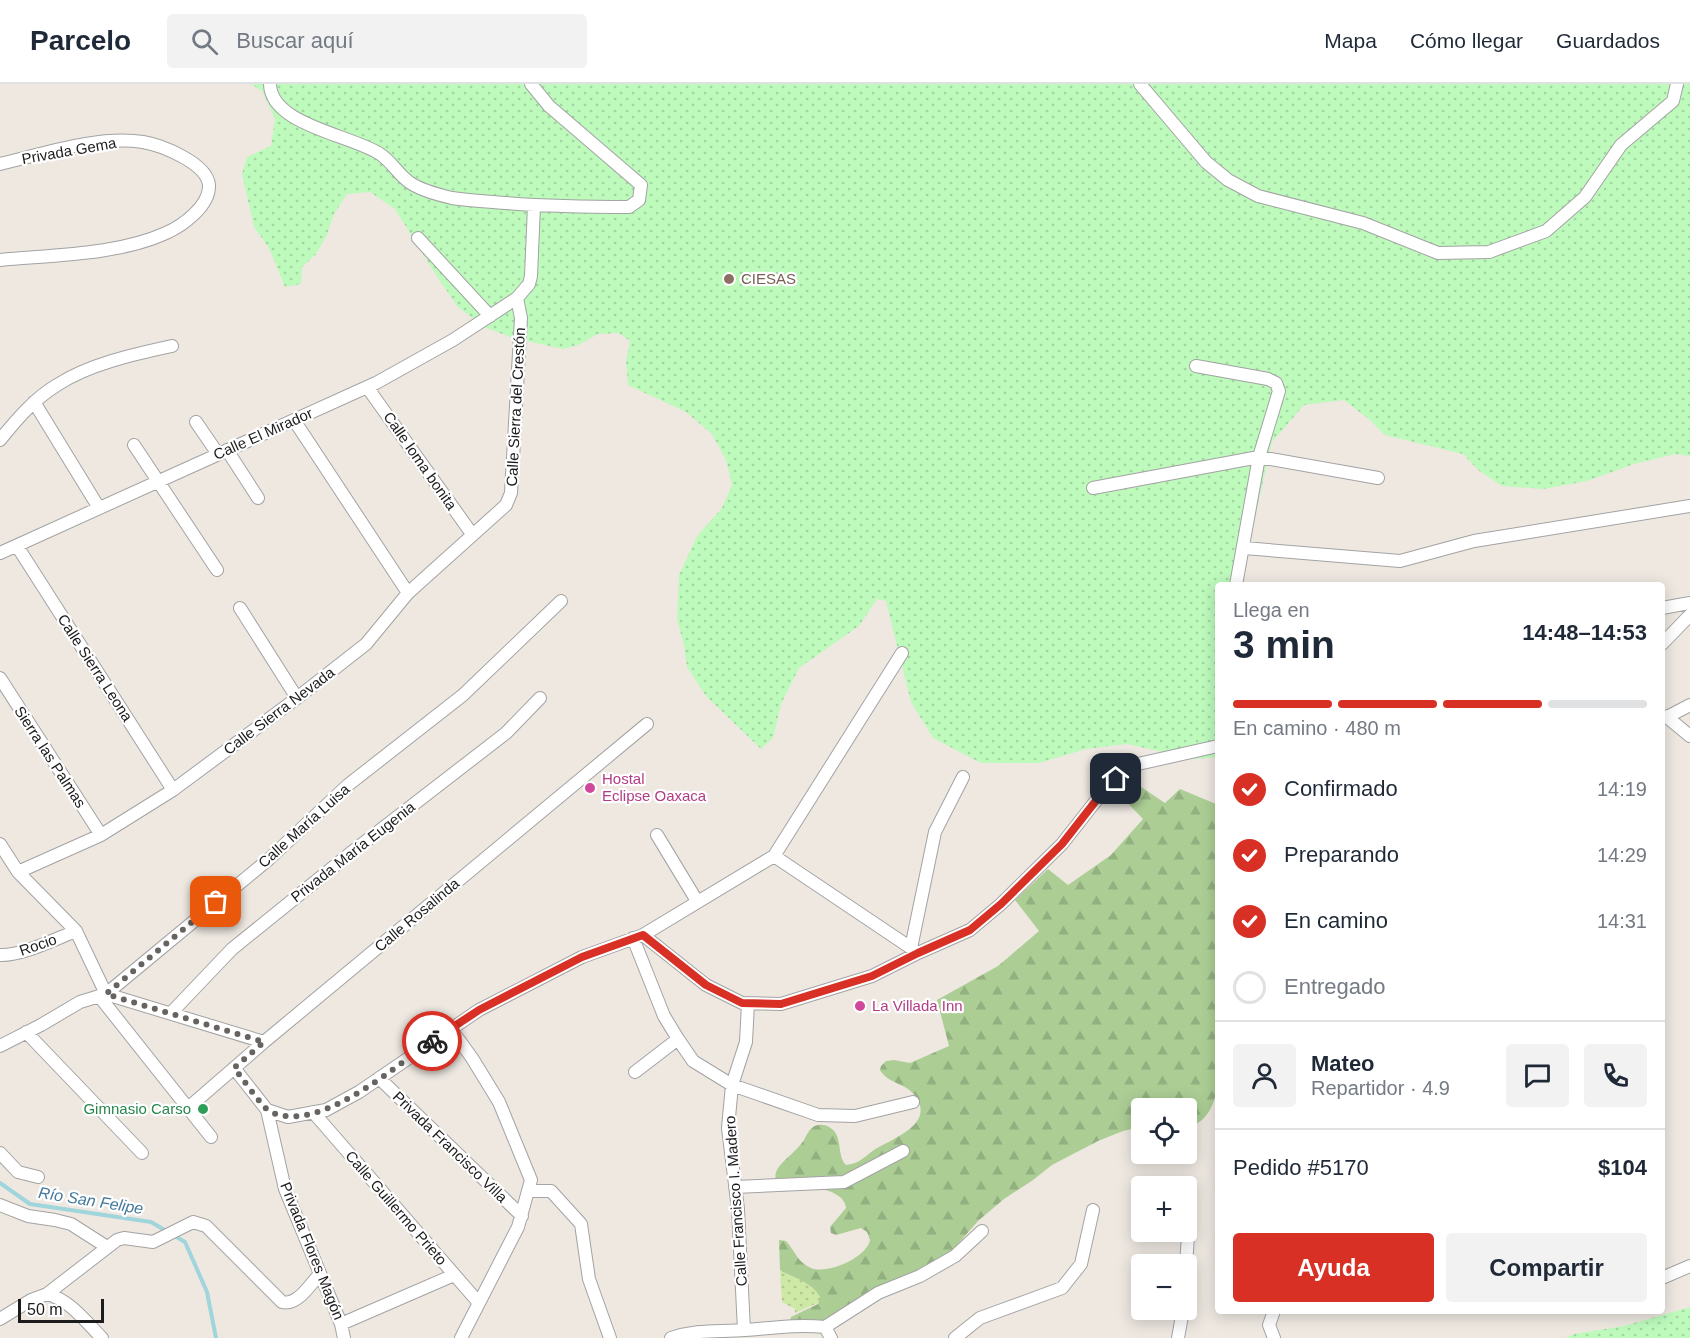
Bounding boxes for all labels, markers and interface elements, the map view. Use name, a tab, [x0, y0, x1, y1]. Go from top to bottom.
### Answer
search box	[167, 14, 587, 68]
text: Parcelo	[30, 25, 131, 56]
icon: search	[188, 25, 221, 58]
text: Buscar aquí	[236, 28, 354, 53]
text: Mapa	[1324, 29, 1377, 52]
text: Cómo llegar	[1410, 29, 1523, 52]
text: Guardados	[1556, 29, 1660, 52]
street label: Privada Gema	[20, 134, 118, 167]
place label: CIESAS	[741, 270, 796, 287]
marker: CIESAS	[722, 272, 736, 286]
street label: Calle Sierra del Crestón	[503, 327, 528, 487]
street label: Calle El Mirador	[211, 404, 315, 463]
street label: Calle loma bonita	[380, 408, 461, 514]
text: Llega en	[1233, 599, 1310, 621]
street label: Calle Sierra Leona	[54, 611, 137, 725]
text: 14:48–14:53	[1522, 620, 1647, 645]
text: 3 min	[1233, 623, 1335, 666]
street label: Calle Sierra Nevada	[220, 663, 338, 758]
street label: Sierra las Palmas	[11, 703, 90, 811]
text: En camino · 480 m	[1233, 717, 1401, 739]
pin	[1090, 753, 1141, 804]
icon: home	[1099, 762, 1132, 795]
place label: Hostal Eclipse Oaxaca	[602, 770, 707, 804]
icon: check	[1233, 773, 1266, 806]
text: Confirmado	[1284, 776, 1398, 801]
text: 14:19	[1597, 778, 1647, 800]
street label: Calle María Luisa	[255, 780, 353, 871]
marker: Hostal Eclipse Oaxaca	[583, 781, 597, 795]
street label: Privada María Eugenia	[287, 798, 419, 905]
icon: check	[1233, 839, 1266, 872]
text: Preparando	[1284, 842, 1399, 867]
text: 14:29	[1597, 844, 1647, 866]
street label: Calle Rosalinda	[371, 874, 463, 955]
pin	[190, 876, 241, 927]
icon: bag	[199, 885, 232, 918]
icon: check	[1233, 905, 1266, 938]
text: En camino	[1284, 908, 1388, 933]
text: 14:31	[1597, 910, 1647, 932]
street label: Rocio	[17, 930, 59, 959]
text: Entregado	[1284, 974, 1386, 999]
place label: La Villada Inn	[872, 997, 963, 1014]
marker: La Villada Inn	[853, 999, 867, 1013]
courier	[402, 1011, 462, 1071]
icon: bike	[416, 1025, 449, 1058]
button: person	[1233, 1044, 1296, 1107]
button: chat	[1506, 1044, 1569, 1107]
button: phone	[1584, 1044, 1647, 1107]
text: Mateo	[1311, 1051, 1375, 1076]
text: Repartidor · 4.9	[1311, 1077, 1450, 1099]
street label: Privada Francisco Villa	[390, 1088, 511, 1206]
map controls	[1131, 1098, 1197, 1320]
button: locate	[1131, 1098, 1197, 1164]
place label: Gimnasio Carso	[83, 1100, 191, 1117]
marker: Gimnasio Carso	[196, 1102, 210, 1116]
street label: Calle Francisco I. Madero	[721, 1115, 750, 1287]
street label: Calle Guillermo Prieto	[342, 1147, 451, 1268]
text: Pedido #5170	[1233, 1155, 1369, 1180]
text: $104	[1598, 1155, 1647, 1180]
button: +	[1131, 1176, 1197, 1242]
street label: Privada Flores Magón	[277, 1180, 348, 1322]
water label: Río San Felipe	[37, 1184, 145, 1217]
button: Ayuda	[1233, 1233, 1434, 1302]
button: Compartir	[1446, 1233, 1647, 1302]
button: −	[1131, 1254, 1197, 1320]
scale bar	[18, 1296, 104, 1324]
text: 50 m	[27, 1301, 63, 1318]

